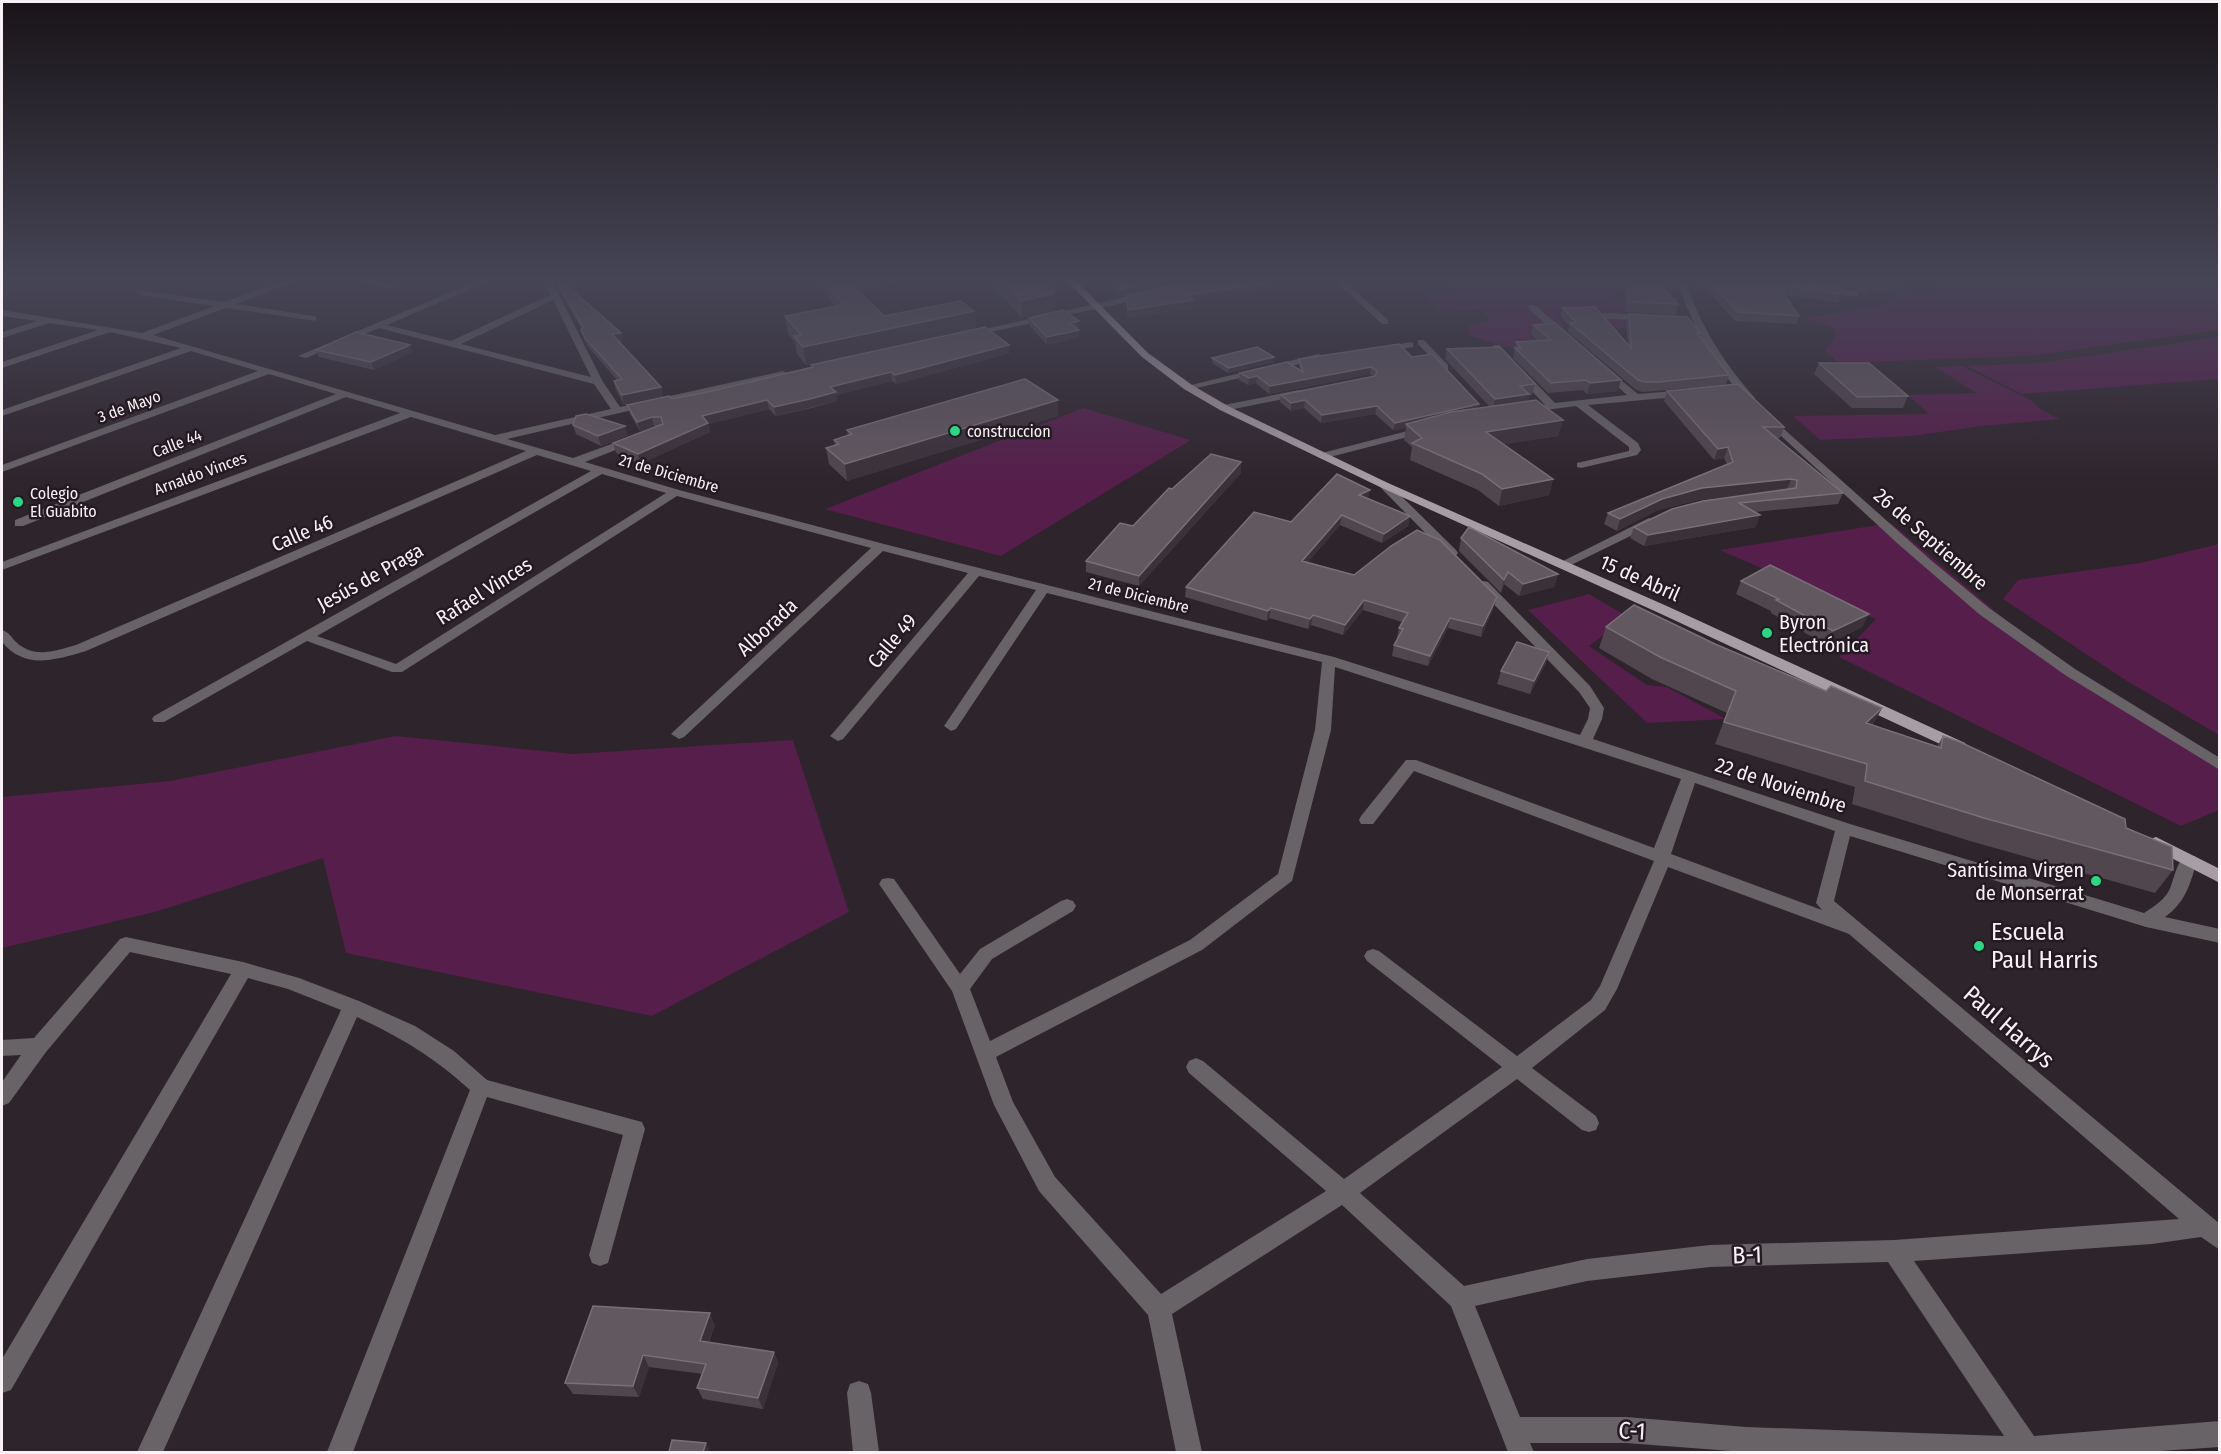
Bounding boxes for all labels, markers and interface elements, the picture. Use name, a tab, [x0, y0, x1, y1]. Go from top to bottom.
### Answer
street label: 3 de Mayo	[95, 386, 163, 427]
place label: construccion	[967, 422, 1051, 441]
marker: construccion	[948, 424, 962, 438]
street label: Calle 44	[150, 425, 205, 462]
street label: Arnaldo Vinces	[151, 448, 249, 499]
street label: 21 de Diciembre	[617, 450, 721, 497]
street label: 26 de Septiembre	[1869, 483, 1993, 595]
place label: Colegio El Guabito	[30, 484, 97, 521]
marker: Colegio El Guabito	[11, 495, 25, 509]
street label: Calle 46	[268, 509, 336, 557]
street label: Jesús de Praga	[313, 538, 427, 616]
street label: 15 de Abril	[1596, 550, 1684, 606]
street label: Rafael Vinces	[432, 552, 536, 630]
street label: 21 de Diciembre	[1087, 574, 1191, 617]
street label: Alborada	[732, 593, 802, 661]
street label: Calle 49	[862, 609, 922, 673]
place label: Byron Electrónica	[1779, 610, 1869, 657]
marker: Byron Electrónica	[1760, 626, 1774, 640]
street label: 22 de Noviembre	[1712, 753, 1850, 817]
place label: Santísima Virgen de Monserrat	[1947, 858, 2084, 905]
marker: Santísima Virgen de Monserrat	[2089, 874, 2103, 888]
place label: Escuela Paul Harris	[1991, 918, 2098, 974]
marker: Escuela Paul Harris	[1972, 939, 1986, 953]
street label: Paul Harrys	[1958, 980, 2060, 1074]
street label: B-1	[1732, 1240, 1762, 1270]
street label: C-1	[1618, 1416, 1646, 1446]

